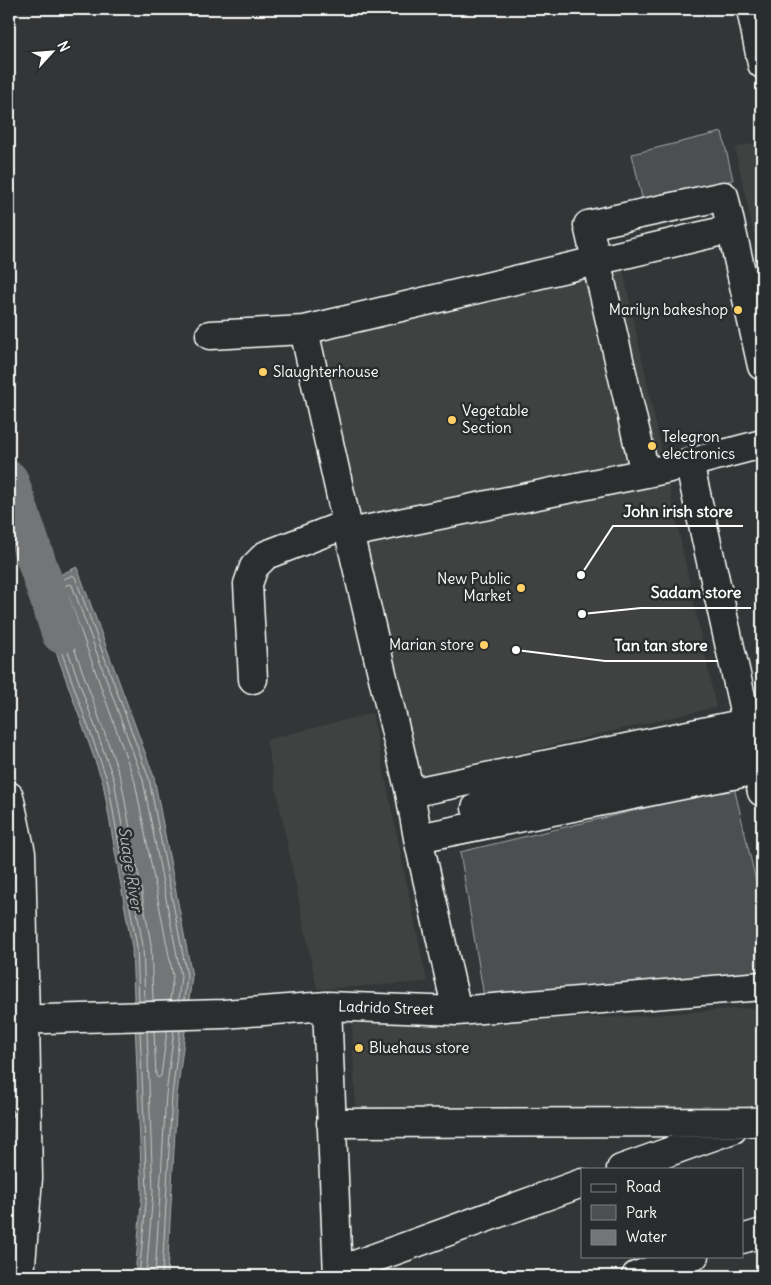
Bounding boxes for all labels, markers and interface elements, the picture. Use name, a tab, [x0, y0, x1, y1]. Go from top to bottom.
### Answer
north arrow	[28, 28, 78, 78]
text: N	[53, 38, 74, 55]
place label: Marilyn bakeshop	[609, 300, 728, 319]
marker: Marilyn bakeshop	[732, 304, 744, 316]
place label: Slaughterhouse	[273, 362, 379, 381]
marker: Slaughterhouse	[257, 366, 269, 378]
place label: Vegetable Section	[462, 401, 529, 437]
marker: Vegetable Section	[446, 414, 458, 426]
place label: Telegron electronics	[662, 427, 735, 463]
marker: Telegron electronics	[646, 440, 658, 452]
callout: John irish store	[613, 495, 743, 526]
text: John irish store	[623, 501, 733, 521]
place label: New Public Market	[437, 569, 511, 605]
callout: Sadam store	[641, 577, 751, 608]
marker: New Public Market	[515, 582, 527, 594]
text: Sadam store	[651, 582, 742, 602]
callout: Tan tan store	[605, 630, 718, 661]
place label: Marian store	[389, 635, 474, 654]
text: Tan tan store	[614, 635, 708, 655]
marker: Marian store	[478, 639, 490, 651]
water label: Suage River	[114, 825, 148, 915]
street label: Ladrido Street	[338, 996, 434, 1019]
place label: Bluehaus store	[369, 1038, 469, 1057]
marker: Bluehaus store	[353, 1042, 365, 1054]
legend	[581, 1168, 744, 1258]
text: Road	[626, 1177, 661, 1196]
text: Park	[626, 1203, 657, 1222]
text: Water	[626, 1227, 667, 1246]

